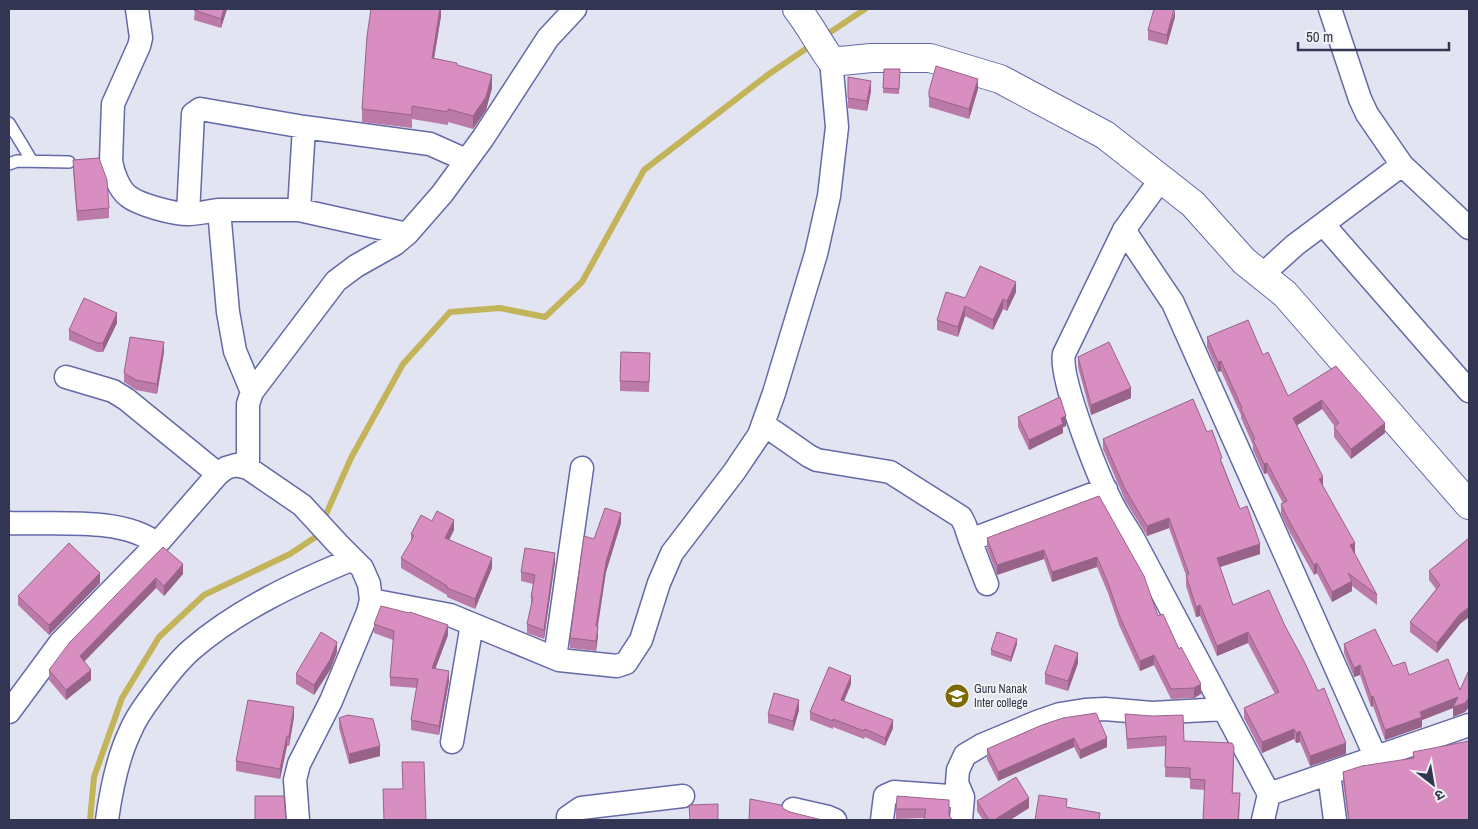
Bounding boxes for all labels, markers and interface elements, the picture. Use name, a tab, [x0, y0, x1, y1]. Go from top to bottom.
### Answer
scale bar	[1298, 20, 1449, 52]
text: 50 m	[1306, 26, 1333, 47]
place label: Guru Nanak Inter college	[974, 681, 1028, 711]
school or university icon: Guru Nanak Inter college	[944, 683, 970, 709]
north arrow	[1408, 759, 1458, 809]
text: उ	[1431, 785, 1448, 805]

